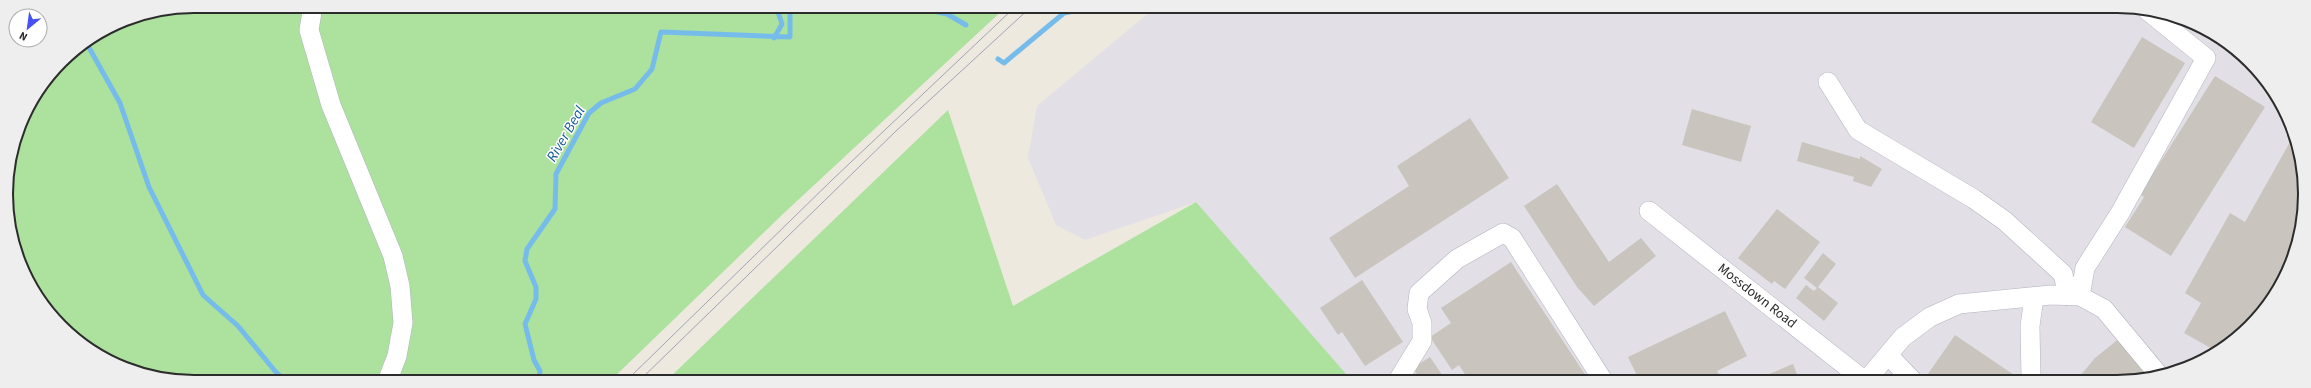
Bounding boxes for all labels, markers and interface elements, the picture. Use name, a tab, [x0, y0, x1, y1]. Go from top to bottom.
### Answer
north arrow	[8, 8, 48, 48]
text: N	[17, 28, 30, 45]
water label: River Beal	[542, 102, 591, 166]
street label: Mossdown Road	[1713, 259, 1801, 333]

